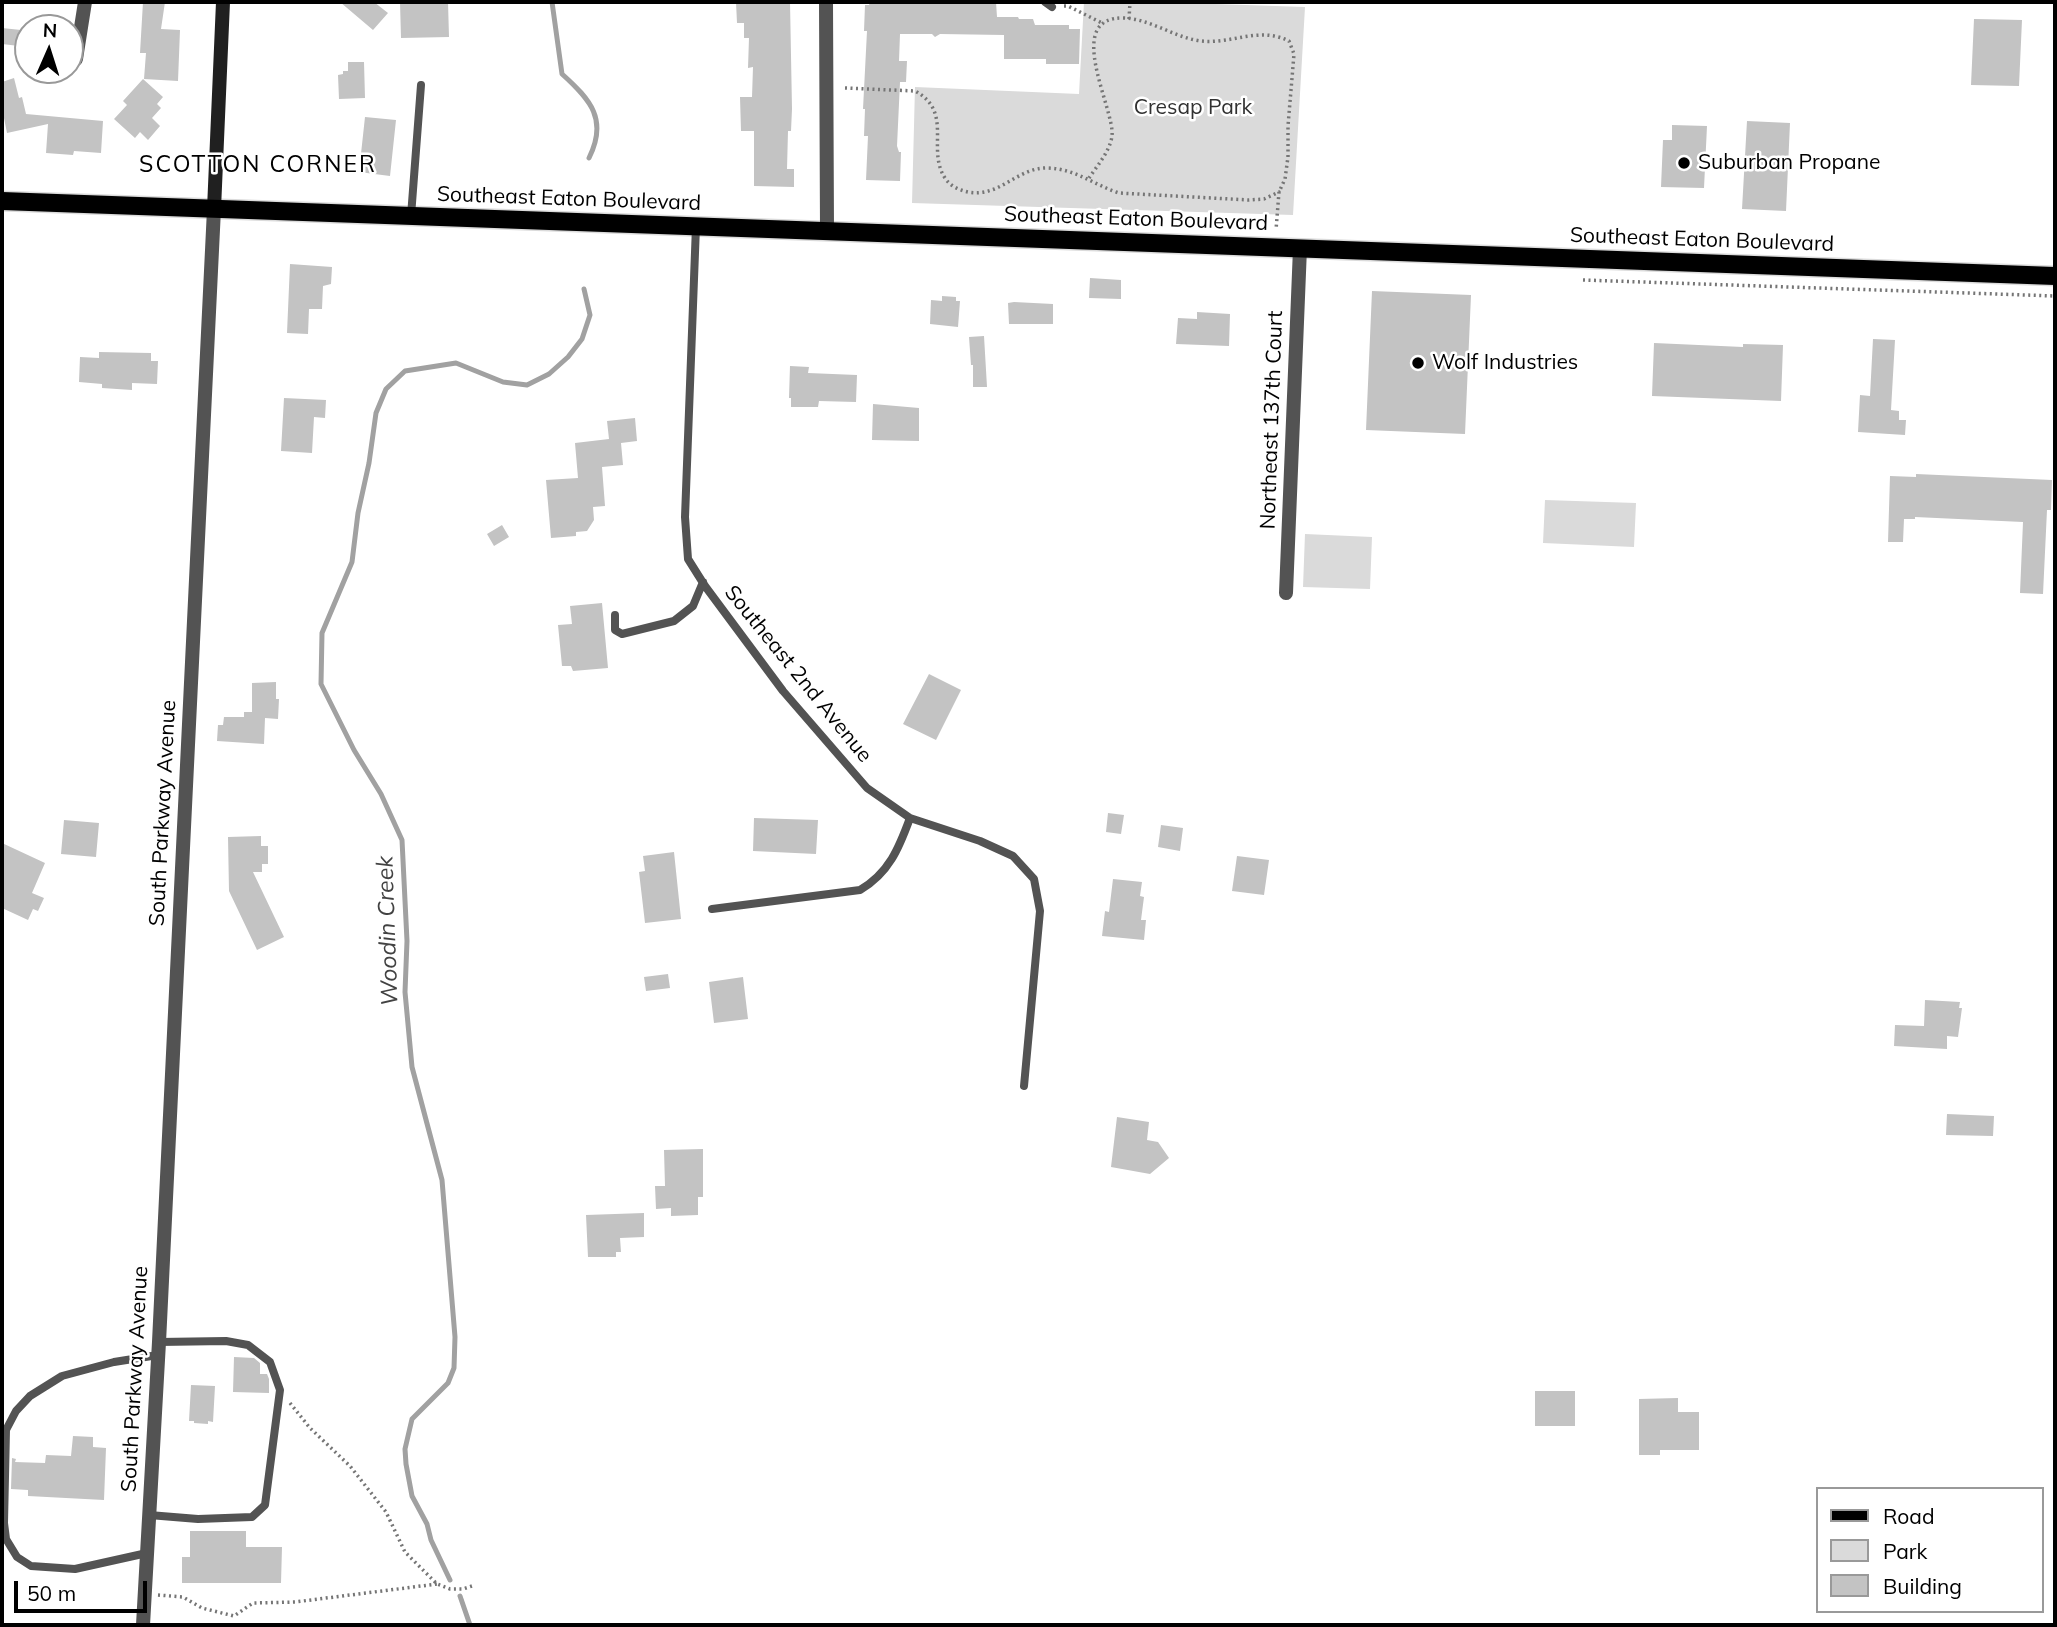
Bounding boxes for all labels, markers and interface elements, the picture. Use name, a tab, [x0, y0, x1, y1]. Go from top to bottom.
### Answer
north arrow	[14, 14, 84, 84]
text: N	[42, 18, 58, 42]
park label: Cresap Park	[1134, 95, 1252, 121]
place label: Suburban Propane	[1698, 150, 1880, 176]
district label: SCOTTON CORNER	[141, 151, 375, 179]
marker: Suburban Propane	[1676, 155, 1692, 171]
street label: Southeast Eaton Boulevard	[437, 182, 701, 216]
street label: Southeast Eaton Boulevard	[1004, 202, 1268, 236]
street label: Southeast Eaton Boulevard	[1570, 223, 1834, 257]
street label: Northeast 137th Court	[1256, 310, 1288, 530]
place label: Wolf Industries	[1432, 350, 1578, 376]
marker: Wolf Industries	[1410, 355, 1426, 371]
street label: Southeast 2nd Avenue	[719, 581, 877, 767]
street label: South Parkway Avenue	[144, 699, 182, 927]
water label: Woodin Creek	[372, 856, 404, 1006]
street label: South Parkway Avenue	[116, 1265, 154, 1493]
legend	[1815, 1487, 2043, 1613]
text: Road	[1883, 1503, 1934, 1529]
text: Park	[1883, 1538, 1927, 1564]
scale bar	[18, 1568, 150, 1612]
text: Building	[1883, 1573, 1962, 1599]
text: 50 m	[27, 1580, 76, 1606]

